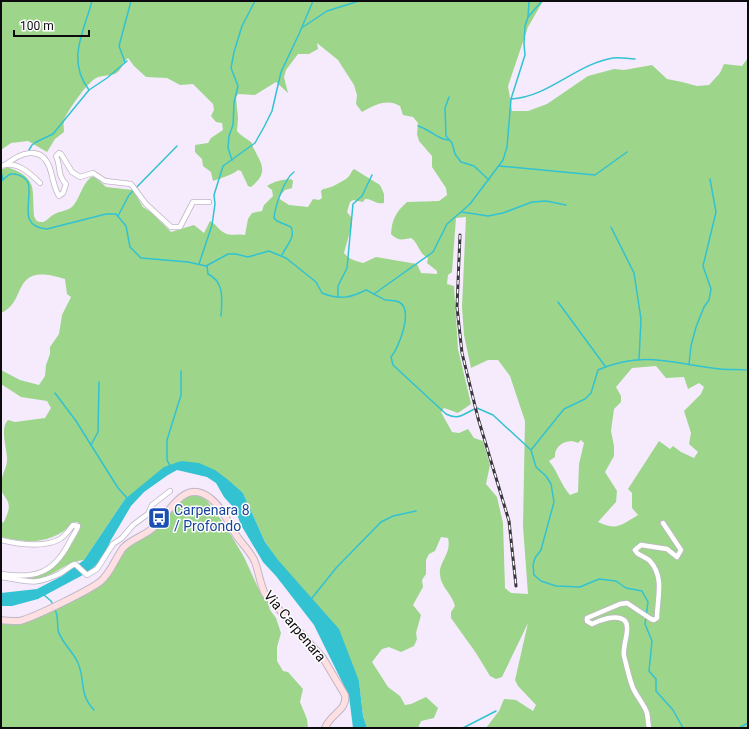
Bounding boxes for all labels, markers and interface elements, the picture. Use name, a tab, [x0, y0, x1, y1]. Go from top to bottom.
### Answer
scale bar	[14, 12, 89, 38]
text: 100 m	[20, 19, 54, 33]
place label: Carpenara 8 / Profondo	[174, 502, 250, 534]
bus stop icon: Carpenara 8 / Profondo	[146, 505, 172, 531]
street label: Via Carpenara	[261, 587, 329, 665]

